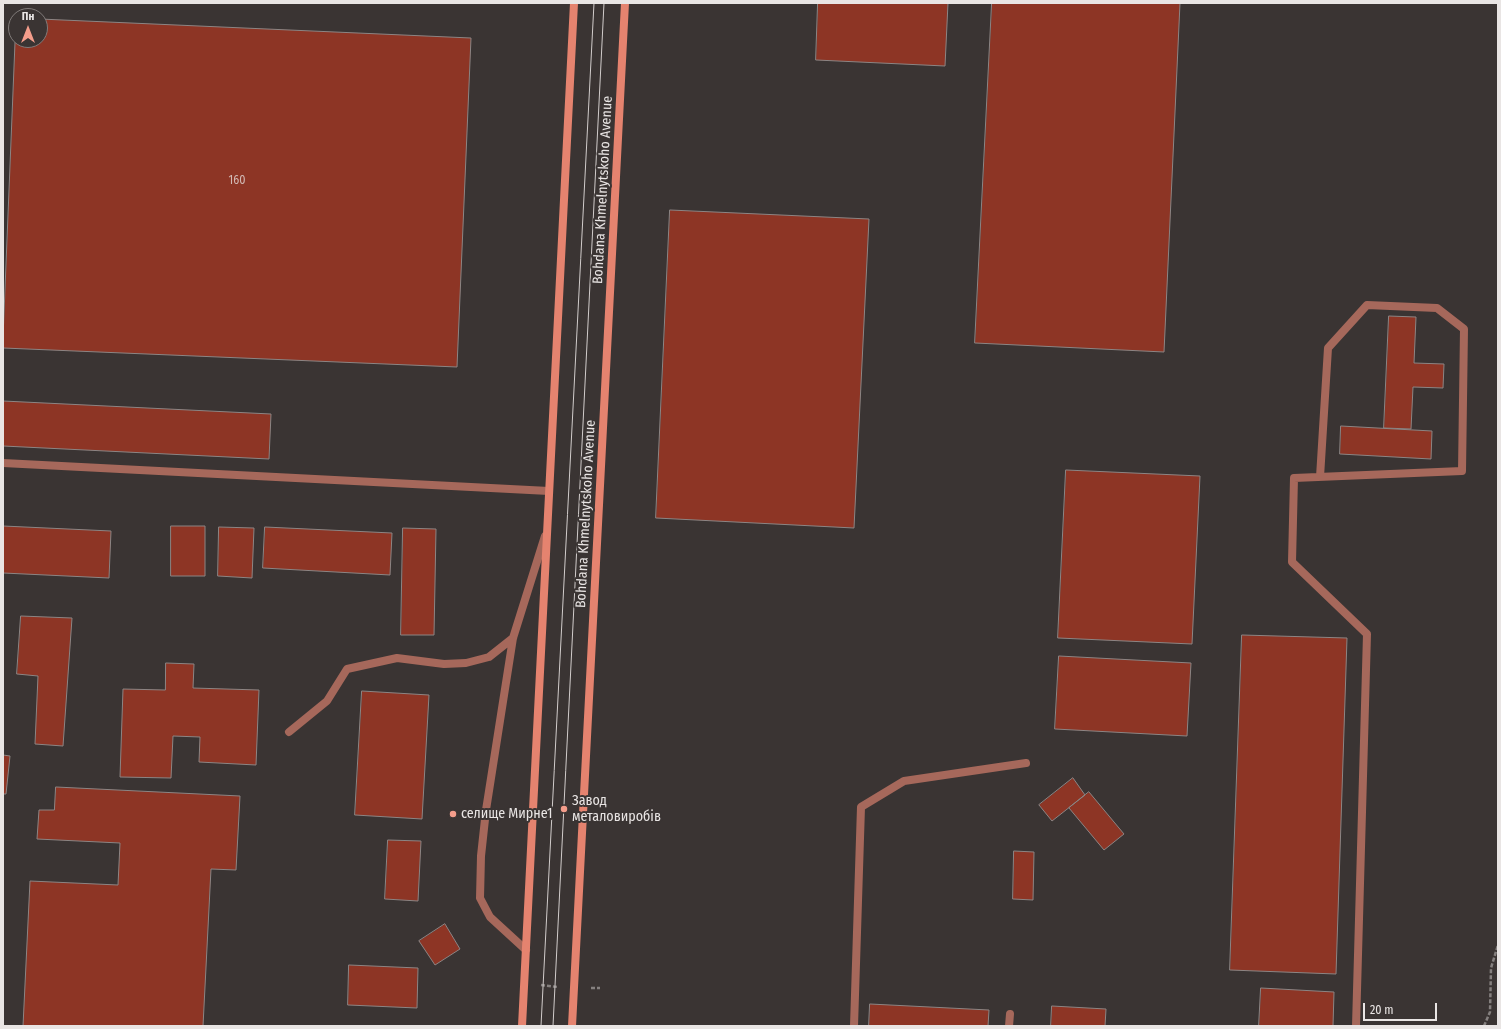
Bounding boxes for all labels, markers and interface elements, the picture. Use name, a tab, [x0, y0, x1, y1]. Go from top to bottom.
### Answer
north arrow	[8, 8, 48, 48]
text: Пн	[22, 10, 34, 23]
street label: Bohdana Khmelnytskoho Avenue	[590, 95, 616, 285]
house number: 160	[229, 174, 245, 188]
street label: Bohdana Khmelnytskoho Avenue	[573, 419, 599, 609]
place label: Завод металовиробів	[572, 793, 661, 826]
marker: Завод металовиробів	[559, 804, 569, 814]
place label: селище Мирне1	[461, 806, 552, 822]
marker: селище Мирне1	[448, 809, 458, 819]
scale bar	[1365, 995, 1439, 1021]
text: 20 m	[1370, 1003, 1394, 1017]

